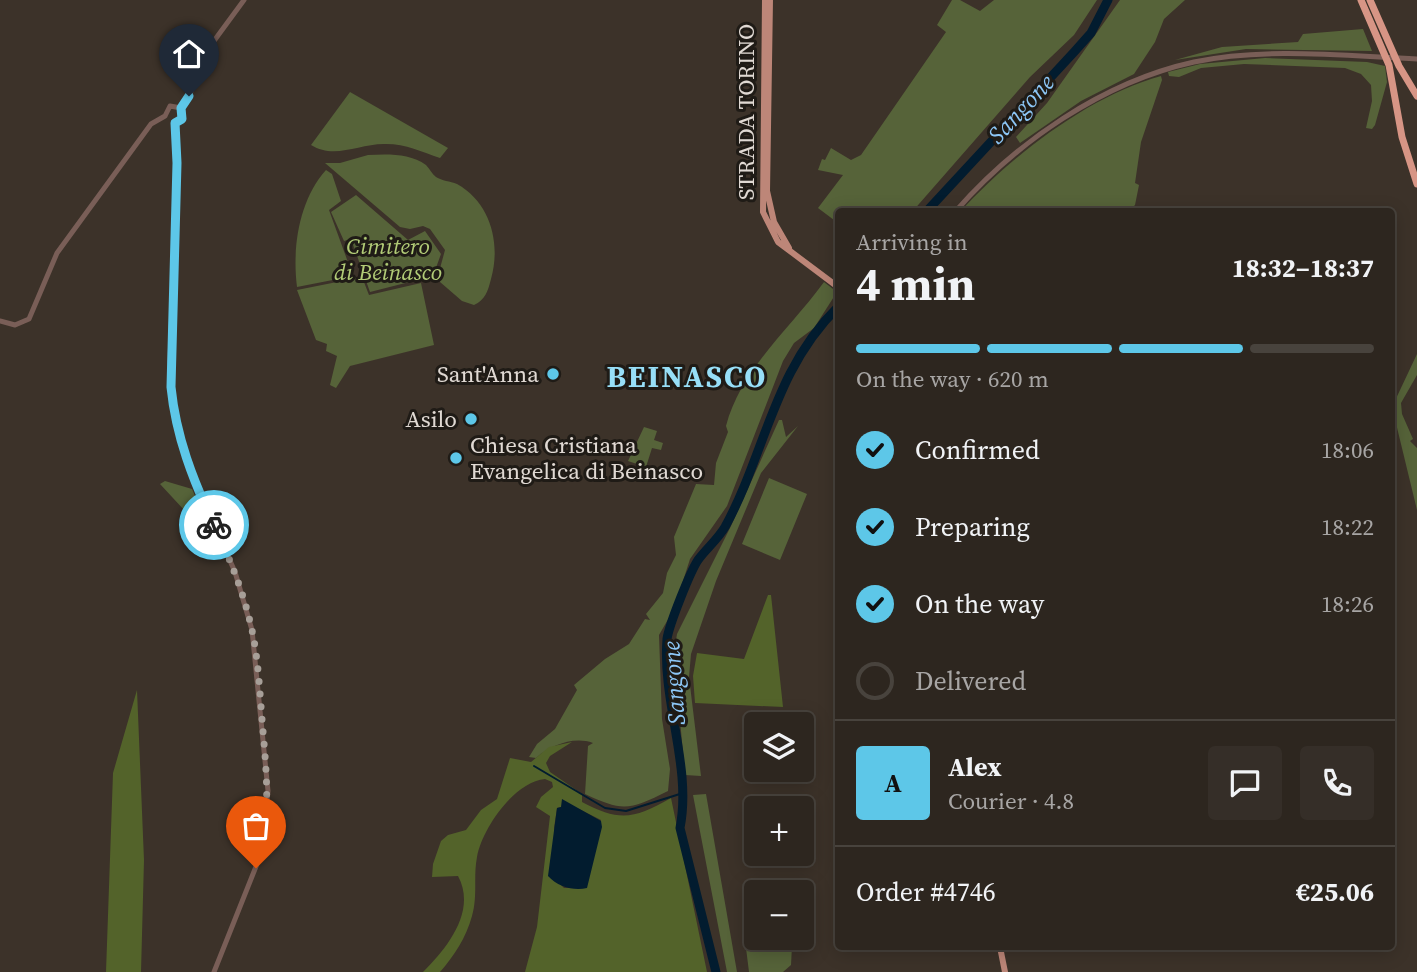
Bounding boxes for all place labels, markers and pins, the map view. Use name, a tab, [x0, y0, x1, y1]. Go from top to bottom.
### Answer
pin	[159, 24, 219, 96]
place label: Sant'Anna	[437, 358, 539, 390]
marker: Sant'Anna	[545, 366, 561, 382]
place label: Asilo	[405, 403, 457, 435]
marker: Asilo	[463, 411, 479, 427]
place label: Chiesa Cristiana Evangelica di Beinasco	[470, 429, 703, 487]
marker: Chiesa Cristiana Evangelica di Beinasco	[448, 450, 464, 466]
pin	[226, 796, 286, 868]

